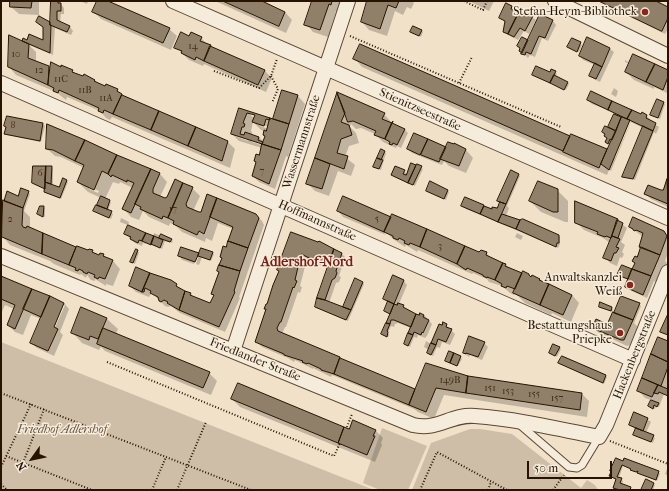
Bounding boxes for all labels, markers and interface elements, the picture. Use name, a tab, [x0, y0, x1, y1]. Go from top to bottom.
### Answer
place label: Stefan-Heym-Bibliothek	[513, 5, 637, 19]
marker: Stefan-Heym-Bibliothek	[640, 7, 650, 17]
house number: 14	[188, 41, 198, 53]
house number: 10	[11, 49, 21, 61]
house number: 12	[35, 65, 43, 77]
house number: 11C	[54, 74, 68, 86]
house number: 11B	[78, 85, 92, 97]
street label: Stienitzseestraße	[377, 86, 463, 134]
house number: 11A	[99, 93, 113, 105]
street label: Wassermannstraße	[280, 93, 324, 191]
house number: 8	[10, 120, 16, 132]
house number: 7	[260, 166, 264, 178]
house number: 6	[37, 168, 43, 180]
street label: Hoffmannstraße	[276, 197, 358, 245]
house number: 17	[169, 204, 177, 216]
house number: 2	[7, 214, 13, 226]
house number: 5	[375, 214, 379, 226]
house number: 3	[438, 241, 442, 253]
district label: Adlershof-Nord	[261, 255, 353, 271]
place label: Anwaltskanzlei Weiß	[545, 271, 622, 299]
marker: Anwaltskanzlei Weiß	[625, 280, 635, 290]
street label: Hackenbergstraße	[611, 308, 659, 402]
place label: Bestattungshaus Priepke	[527, 319, 612, 347]
marker: Bestattungshaus Priepke	[615, 328, 625, 338]
street label: Friedlander Straße	[207, 335, 303, 385]
house number: 149B	[439, 375, 461, 387]
house number: 151	[484, 383, 496, 395]
house number: 153	[502, 386, 514, 398]
house number: 155	[528, 389, 540, 401]
house number: 157	[551, 393, 563, 405]
park label: Friedhof Adlershof	[17, 423, 107, 437]
north arrow	[12, 439, 52, 479]
scale bar	[529, 453, 614, 479]
text: N	[14, 459, 29, 473]
text: 50 m	[534, 461, 558, 475]

